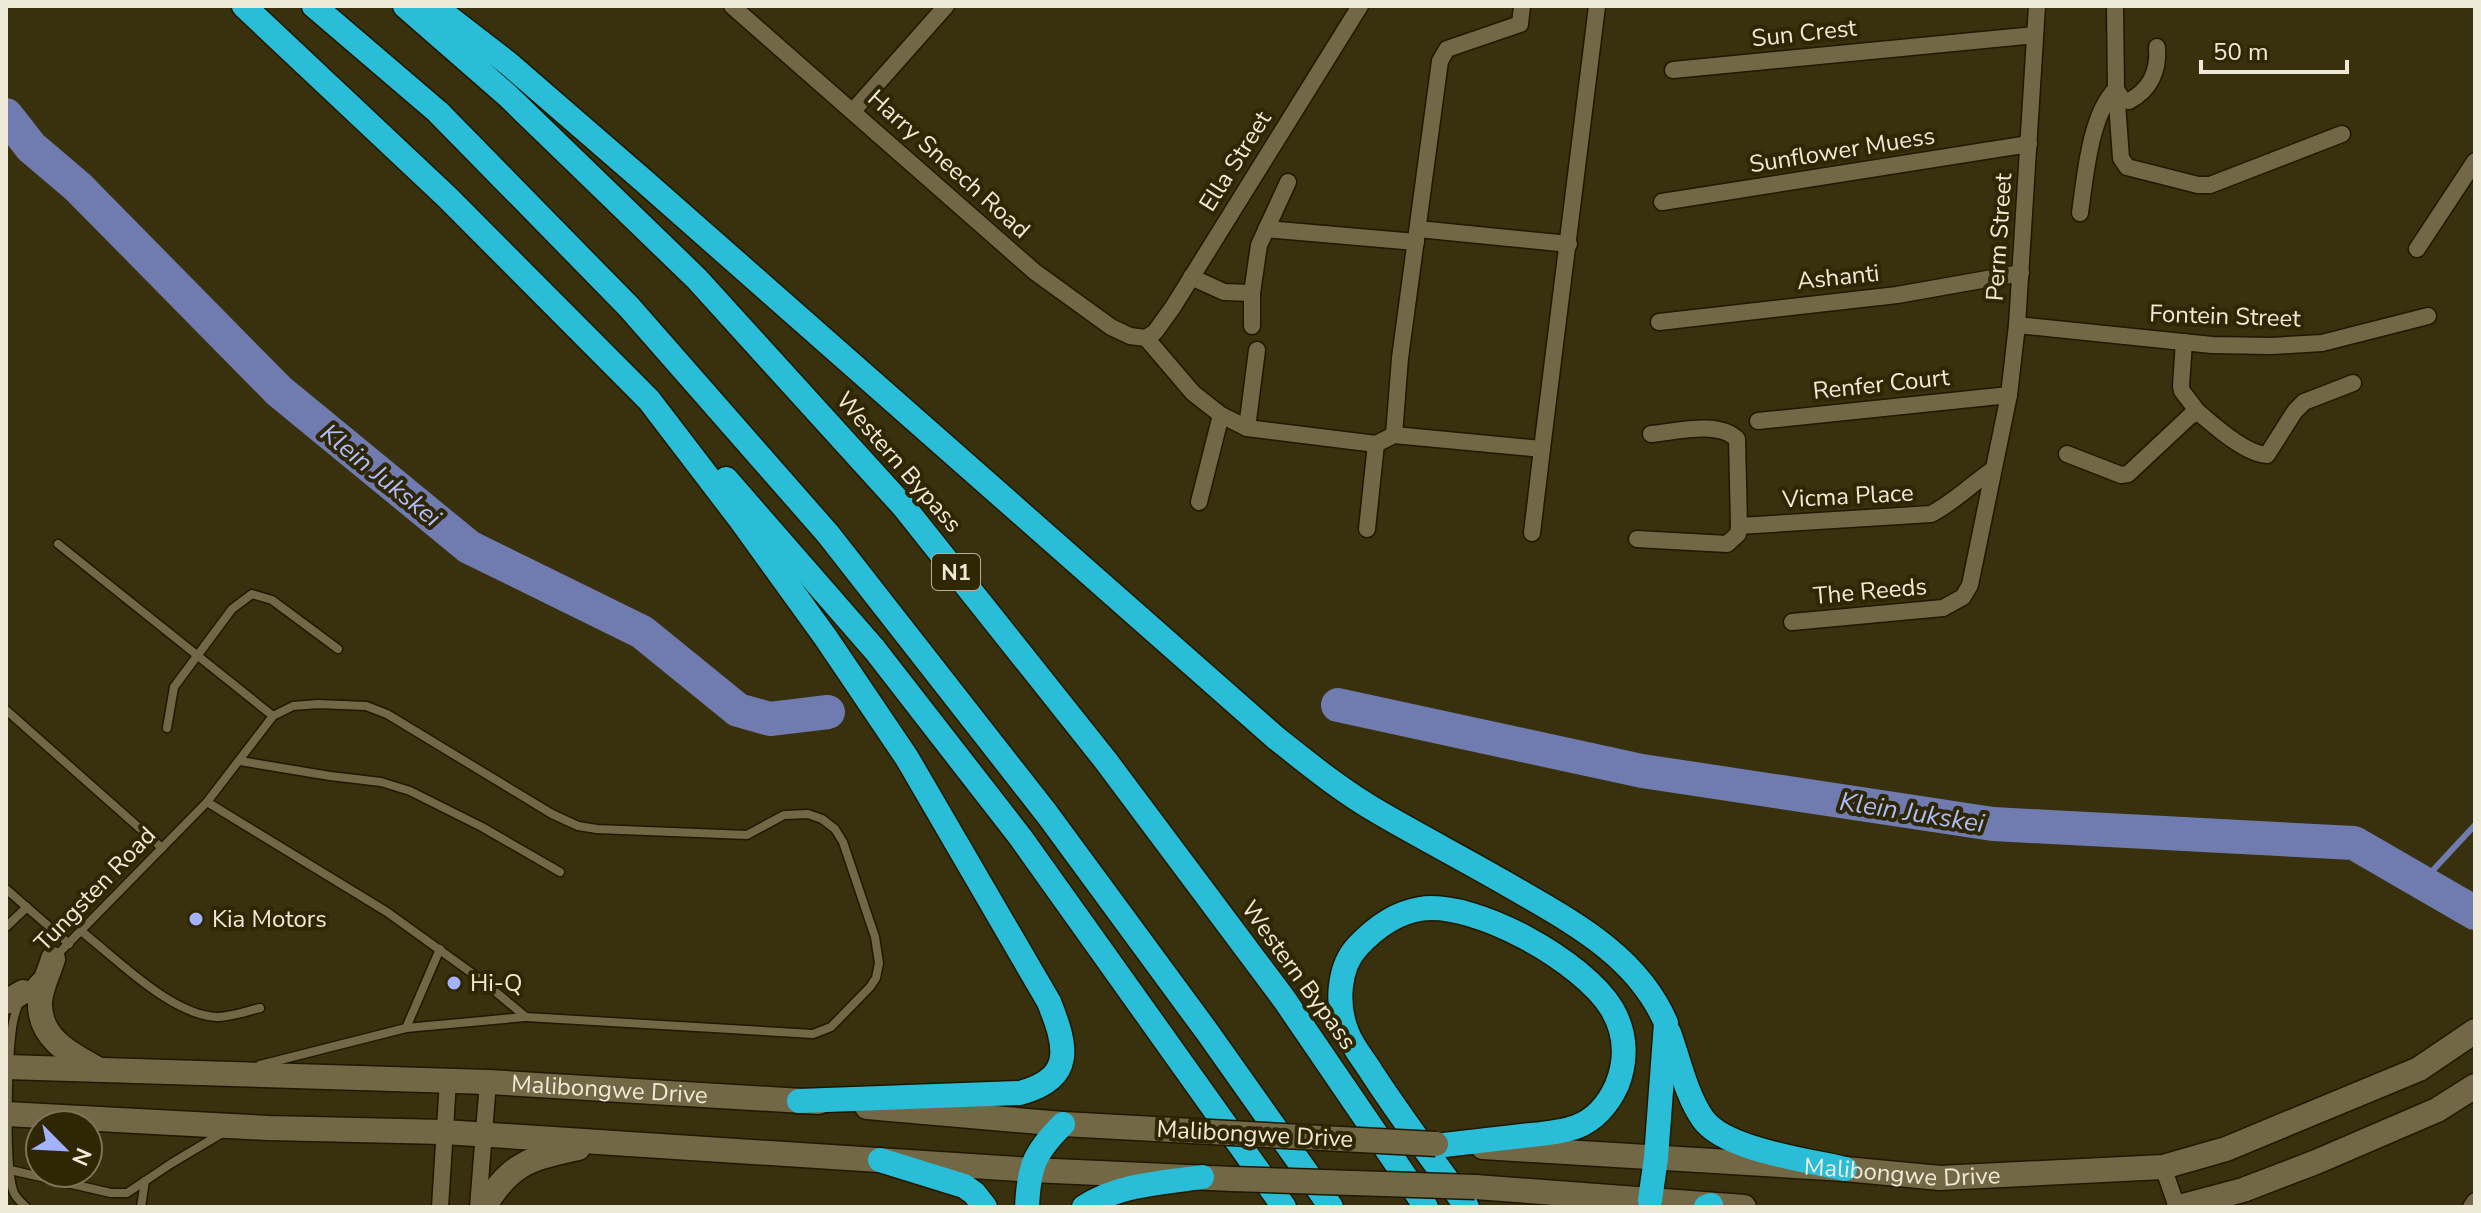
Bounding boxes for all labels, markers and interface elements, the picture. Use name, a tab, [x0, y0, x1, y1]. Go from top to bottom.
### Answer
street label: Sun Crest	[1750, 12, 1859, 54]
scale bar	[2201, 24, 2347, 74]
text: 50 m	[2213, 36, 2269, 68]
street label: Harry Sneech Road	[861, 82, 1037, 246]
street label: Ella Street	[1192, 104, 1279, 217]
street label: Sunflower Muess	[1747, 120, 1937, 180]
street label: Perm Street	[1979, 171, 2019, 302]
street label: Ashanti	[1795, 257, 1881, 297]
street label: Fontein Street	[2149, 297, 2302, 335]
street label: Renfer Court	[1811, 361, 1951, 407]
street label: Western Bypass	[829, 385, 969, 539]
water label: Klein Jukskei	[313, 416, 449, 536]
street label: Vicma Place	[1781, 477, 1914, 515]
road number: N1	[932, 554, 980, 590]
street label: The Reeds	[1812, 570, 1928, 612]
water label: Klein Jukskei	[1837, 784, 1988, 841]
street label: Tungsten Road	[27, 820, 163, 958]
street label: Western Bypass	[1234, 894, 1364, 1056]
place label: Kia Motors	[212, 903, 327, 935]
marker: Kia Motors	[187, 910, 205, 928]
place label: Hi-Q	[470, 967, 522, 999]
marker: Hi-Q	[445, 974, 463, 992]
street label: Malibongwe Drive	[510, 1067, 709, 1111]
north arrow	[24, 1109, 104, 1189]
street label: Malibongwe Drive	[1156, 1113, 1354, 1155]
text: N	[64, 1143, 98, 1170]
street label: Malibongwe Drive	[1803, 1151, 2001, 1194]

